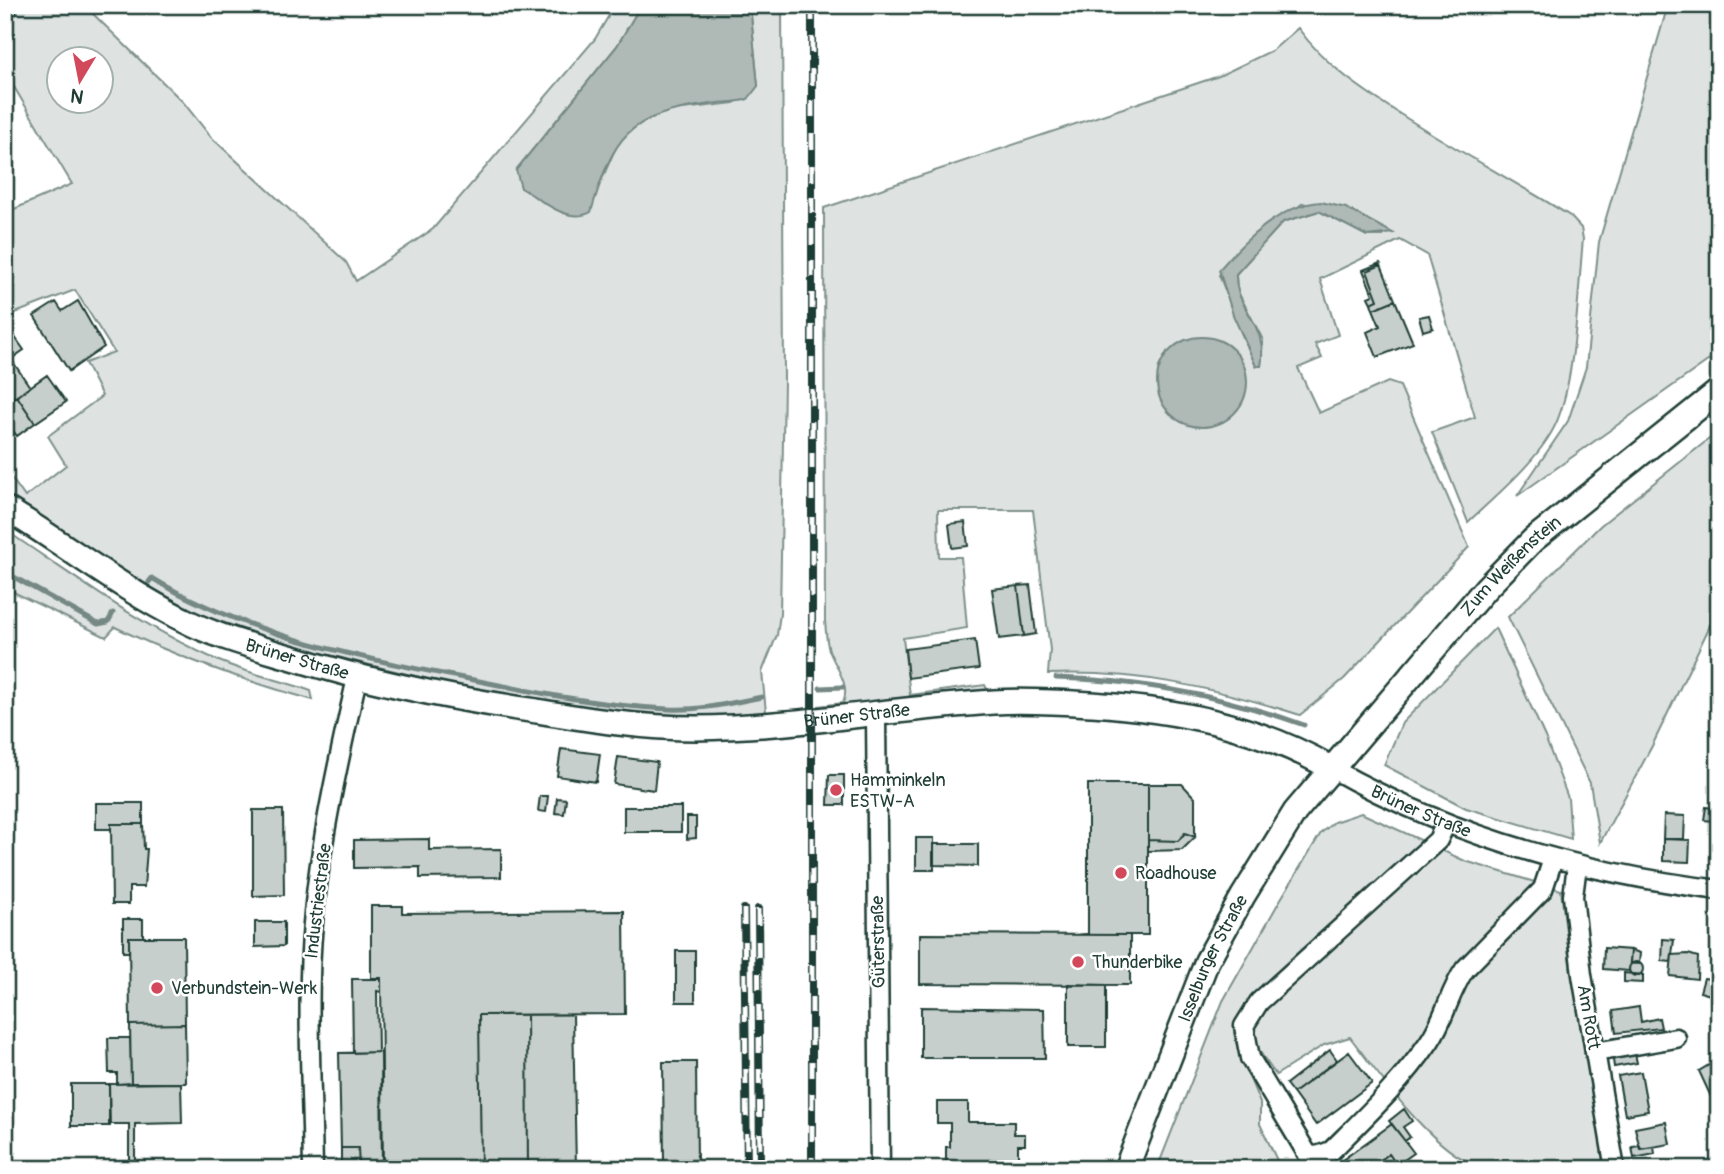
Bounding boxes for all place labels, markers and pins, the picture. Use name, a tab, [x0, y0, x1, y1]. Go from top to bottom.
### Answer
place label: Hamminkeln ESTW-A	[850, 769, 946, 813]
marker: Hamminkeln ESTW-A	[828, 782, 844, 798]
place label: Roadhouse	[1135, 862, 1216, 885]
marker: Roadhouse	[1113, 865, 1129, 881]
place label: Thunderbike	[1092, 951, 1183, 974]
marker: Thunderbike	[1070, 954, 1086, 970]
place label: Verbundstein-Werk	[171, 977, 318, 1000]
marker: Verbundstein-Werk	[149, 980, 165, 996]

